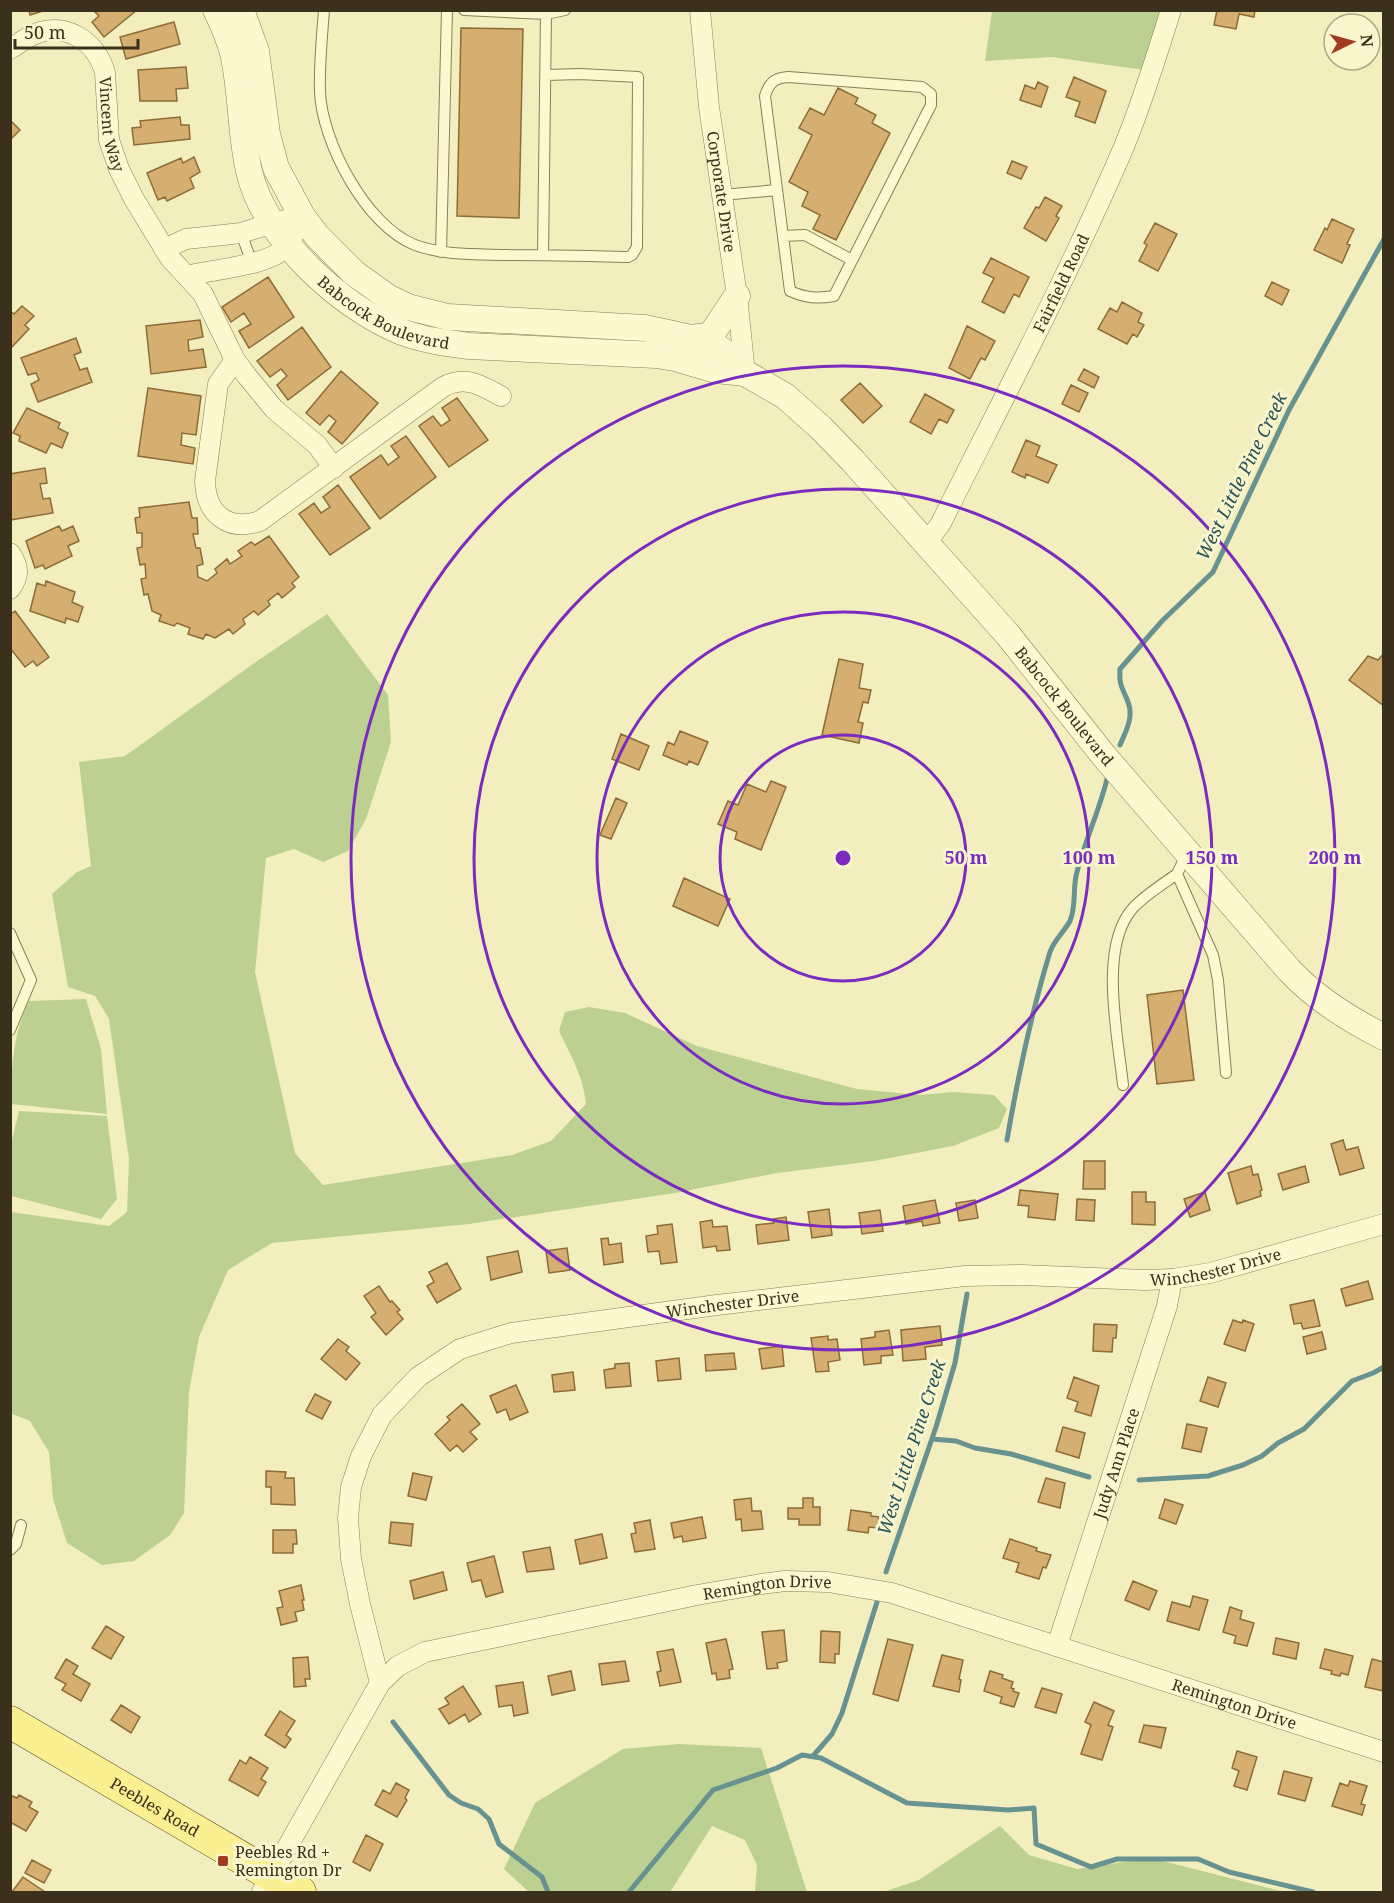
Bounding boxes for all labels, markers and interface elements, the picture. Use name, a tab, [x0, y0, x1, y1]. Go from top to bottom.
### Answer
scale bar	[15, 12, 138, 50]
north arrow	[1322, 12, 1382, 72]
text: 50 m	[24, 20, 66, 44]
text: N	[1355, 33, 1378, 48]
street label: Vincent Way	[94, 76, 130, 175]
street label: Corporate Drive	[702, 129, 741, 254]
street label: Fairfield Road	[1028, 230, 1094, 336]
street label: Babcock Boulevard	[313, 271, 451, 354]
water label: West Little Pine Creek	[1190, 388, 1292, 564]
street label: Babcock Boulevard	[1010, 642, 1119, 771]
text: 50 m	[945, 845, 988, 869]
text: 100 m	[1063, 845, 1116, 869]
text: 150 m	[1186, 845, 1239, 869]
text: 200 m	[1309, 845, 1362, 869]
centre of rings	[833, 848, 853, 868]
street label: Winchester Drive	[1149, 1243, 1284, 1291]
street label: Winchester Drive	[664, 1284, 800, 1323]
water label: West Little Pine Creek	[871, 1355, 951, 1538]
street label: Judy Ann Place	[1088, 1405, 1144, 1522]
street label: Remington Drive	[701, 1570, 832, 1605]
street label: Remington Drive	[1169, 1673, 1300, 1734]
street label: Peebles Road	[106, 1772, 204, 1842]
place label: Peebles Rd + Remington Dr	[235, 1841, 342, 1881]
marker: Peebles Rd + Remington Dr	[216, 1854, 230, 1868]

